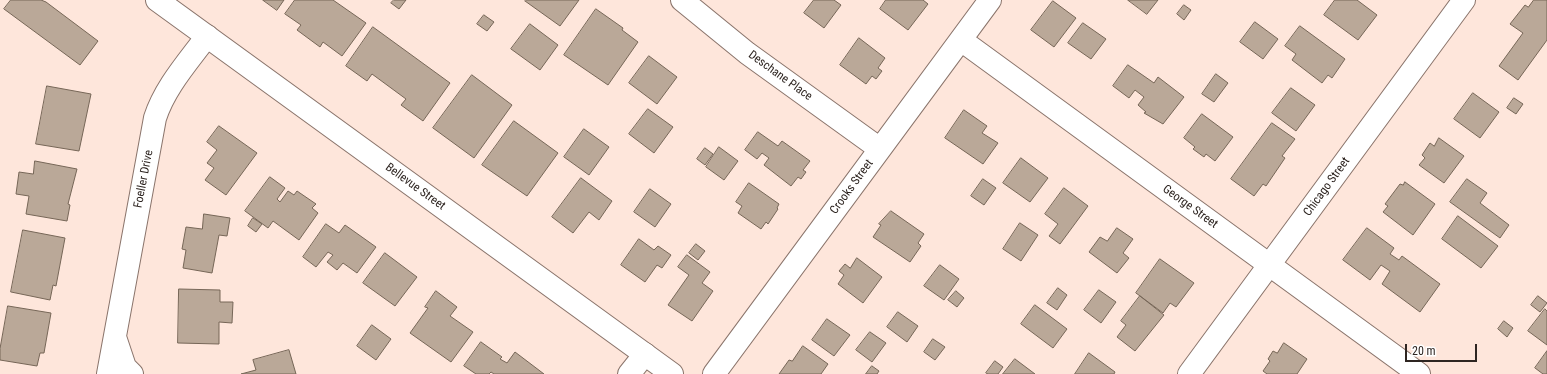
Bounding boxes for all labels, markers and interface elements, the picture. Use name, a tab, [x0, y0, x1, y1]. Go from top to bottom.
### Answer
street label: Deschane Place	[745, 48, 815, 104]
street label: Foeller Drive	[131, 149, 157, 209]
street label: Chicago Street	[1301, 155, 1353, 219]
street label: Crooks Street	[827, 157, 877, 217]
street label: Bellevue Street	[382, 160, 448, 214]
street label: George Street	[1160, 182, 1220, 232]
scale bar	[1407, 336, 1479, 362]
text: 20 m	[1412, 344, 1436, 358]

